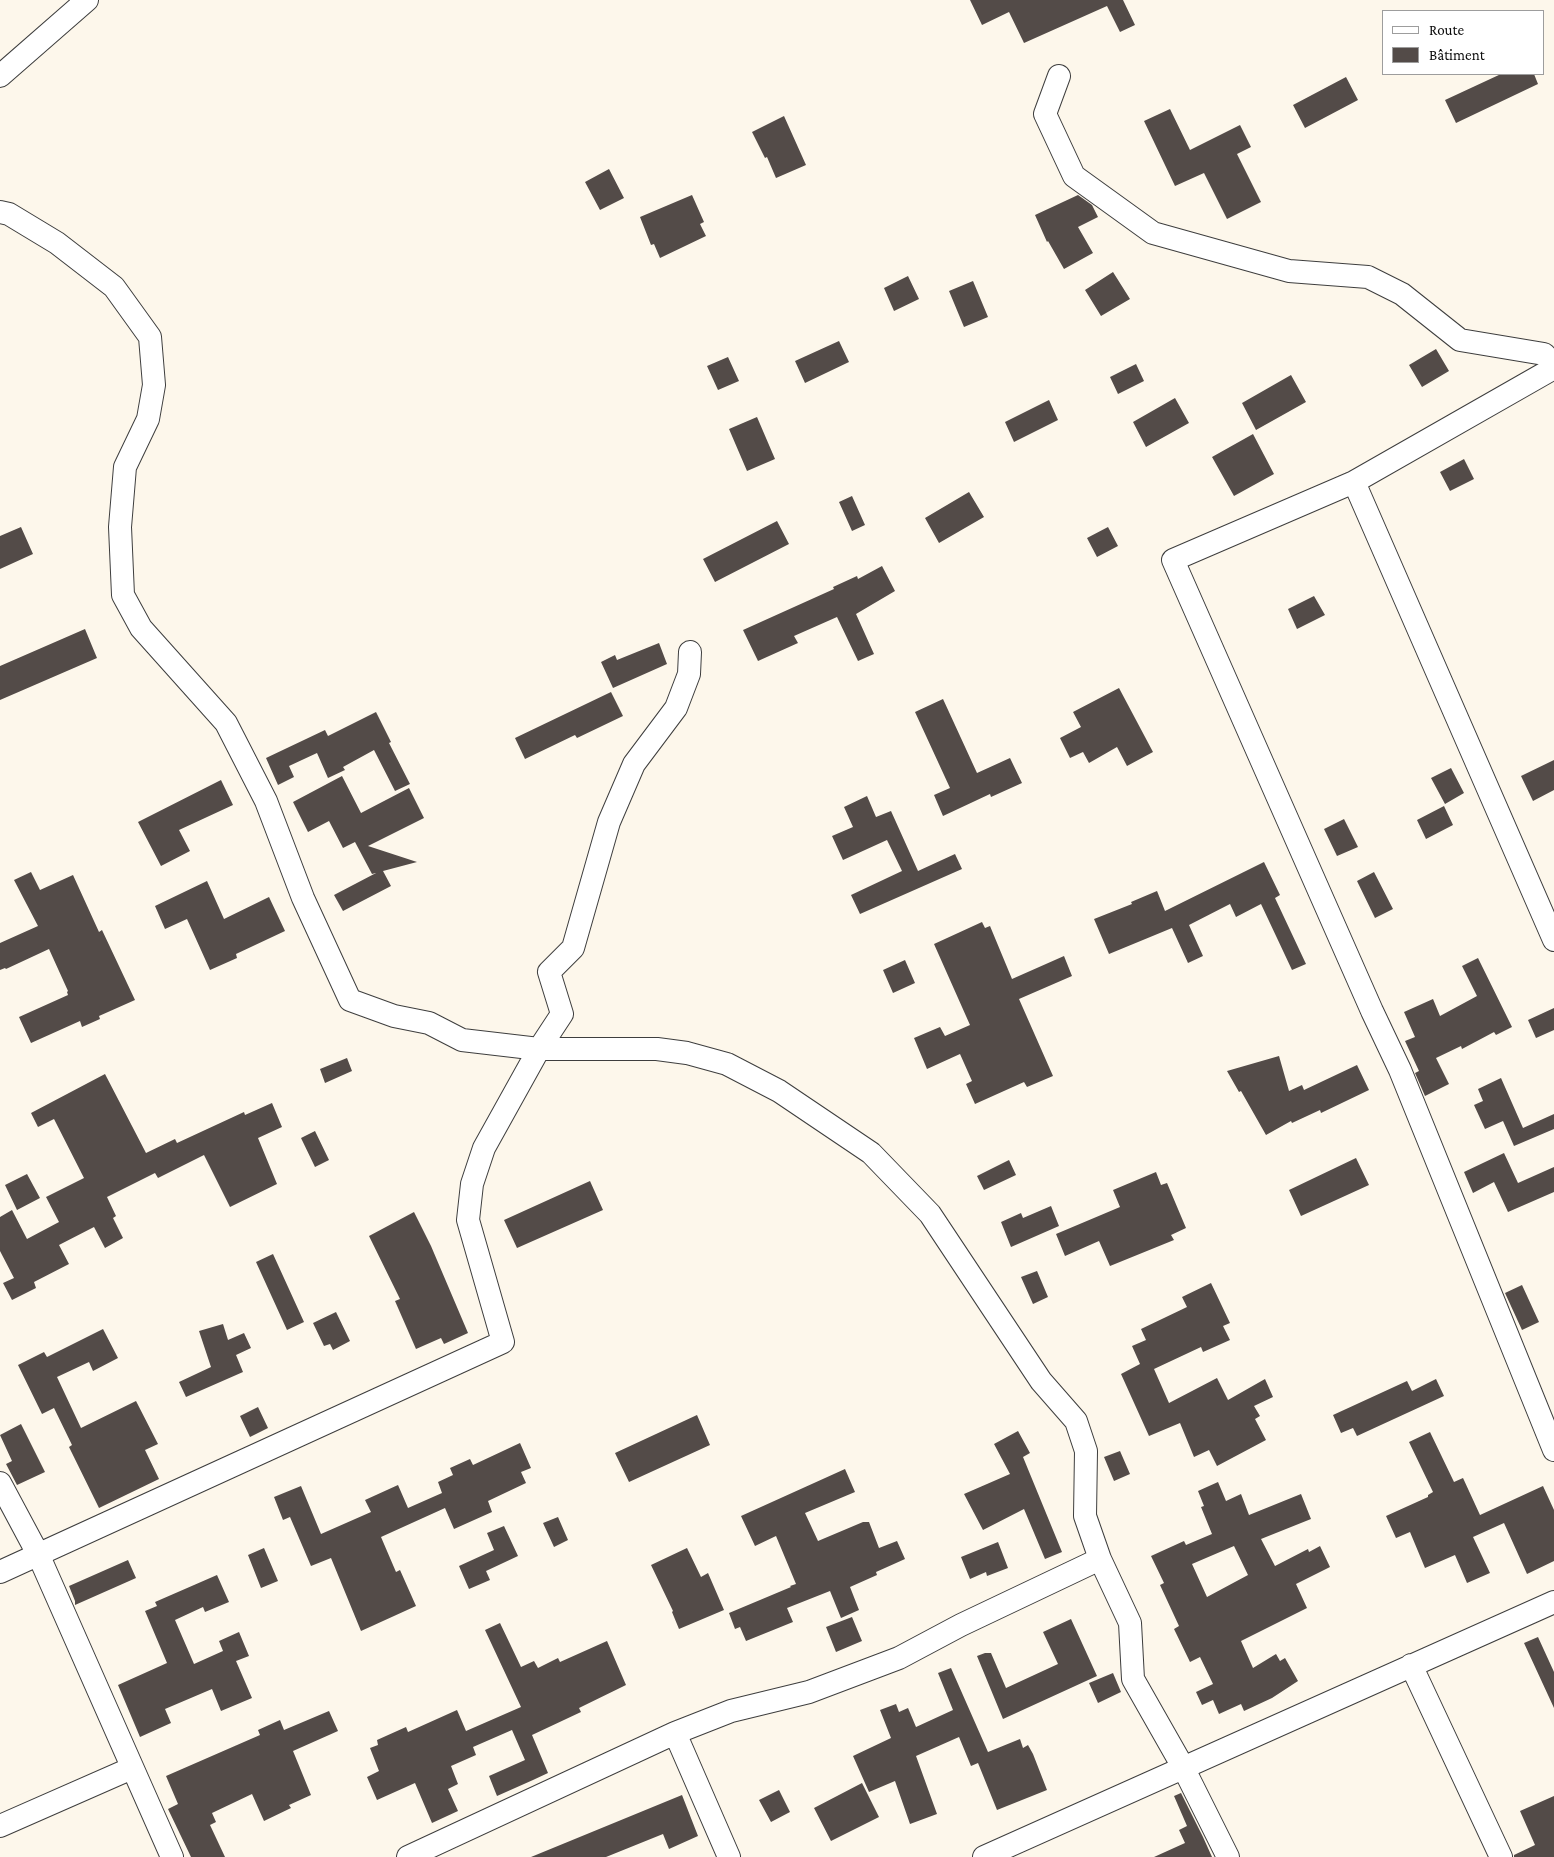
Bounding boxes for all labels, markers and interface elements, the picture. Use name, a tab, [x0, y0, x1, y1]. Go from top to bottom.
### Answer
legend	[1382, 10, 1544, 75]
text: Route	[1429, 22, 1464, 38]
text: Bâtiment	[1429, 47, 1485, 63]

